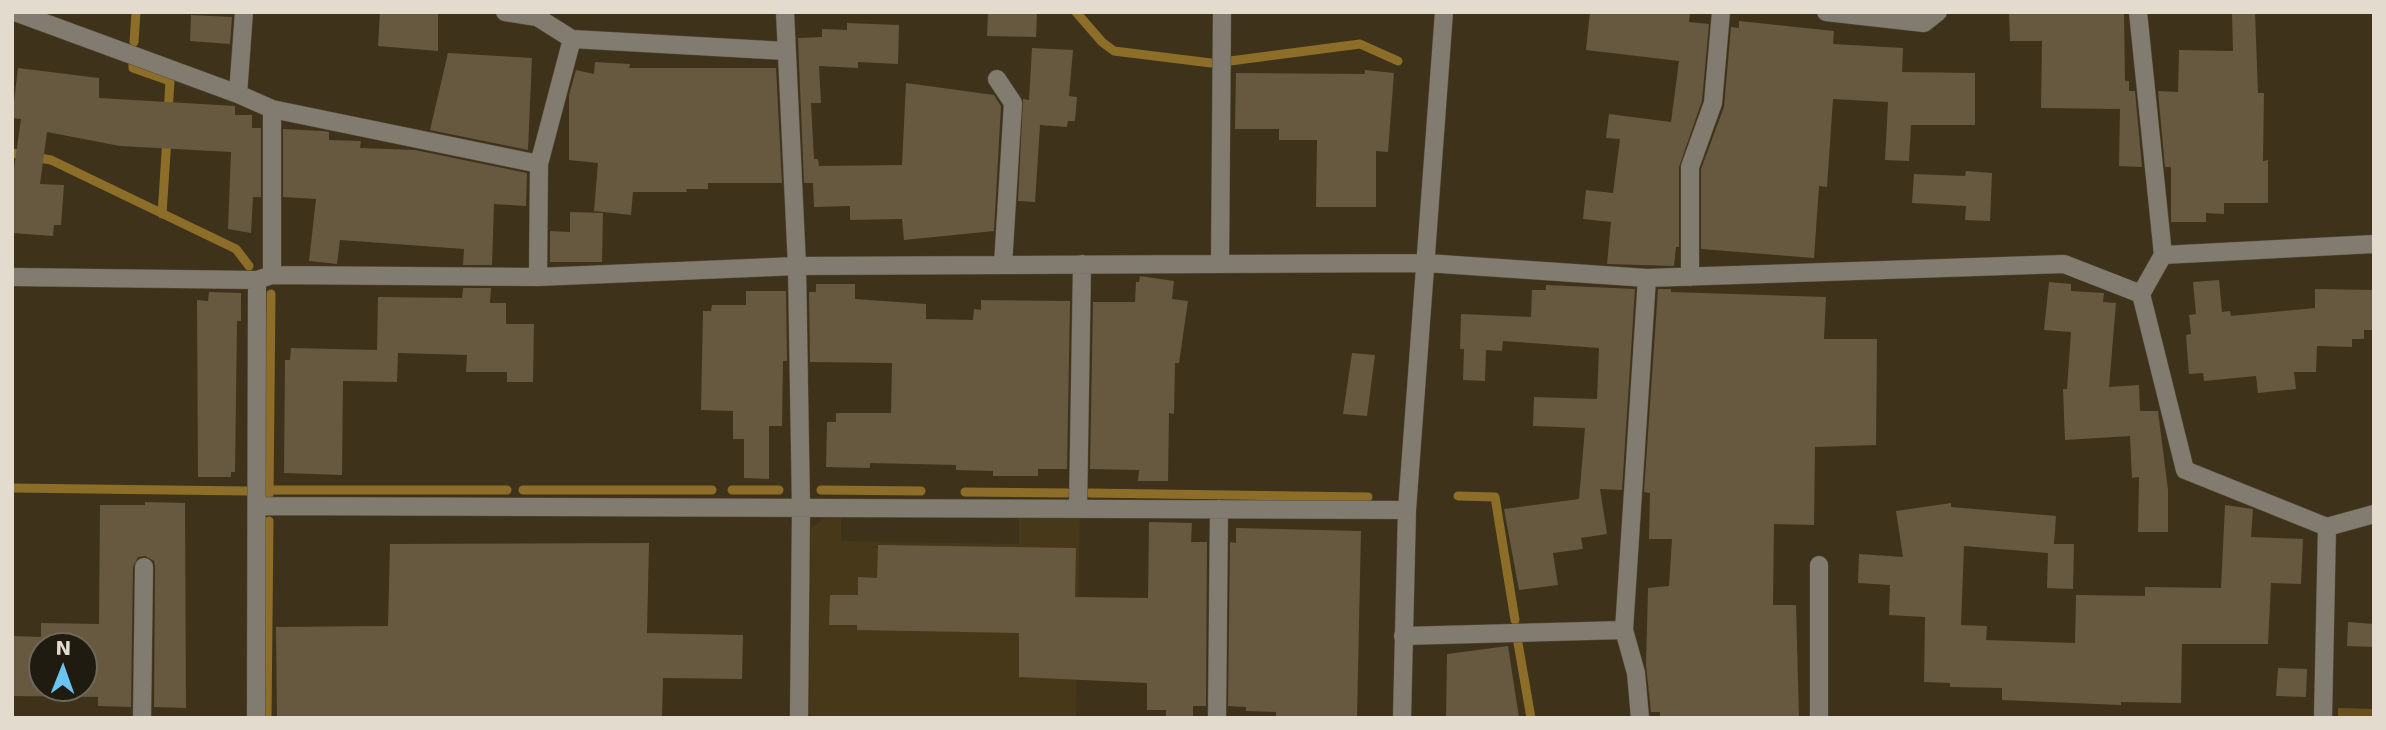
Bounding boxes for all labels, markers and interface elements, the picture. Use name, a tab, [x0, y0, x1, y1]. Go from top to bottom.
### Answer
north arrow	[28, 632, 98, 702]
text: N	[55, 637, 71, 659]

